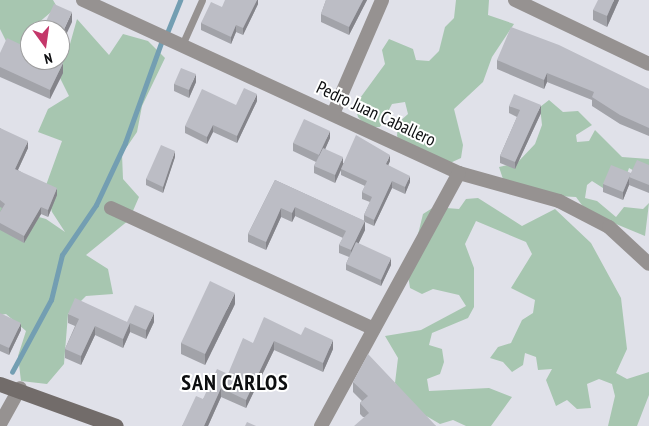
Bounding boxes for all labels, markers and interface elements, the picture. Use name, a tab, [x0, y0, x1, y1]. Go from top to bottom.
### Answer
north arrow	[20, 20, 70, 70]
text: N	[43, 49, 54, 68]
street label: Pedro Juan Caballero	[313, 77, 439, 151]
district label: SAN CARLOS	[180, 370, 290, 396]

